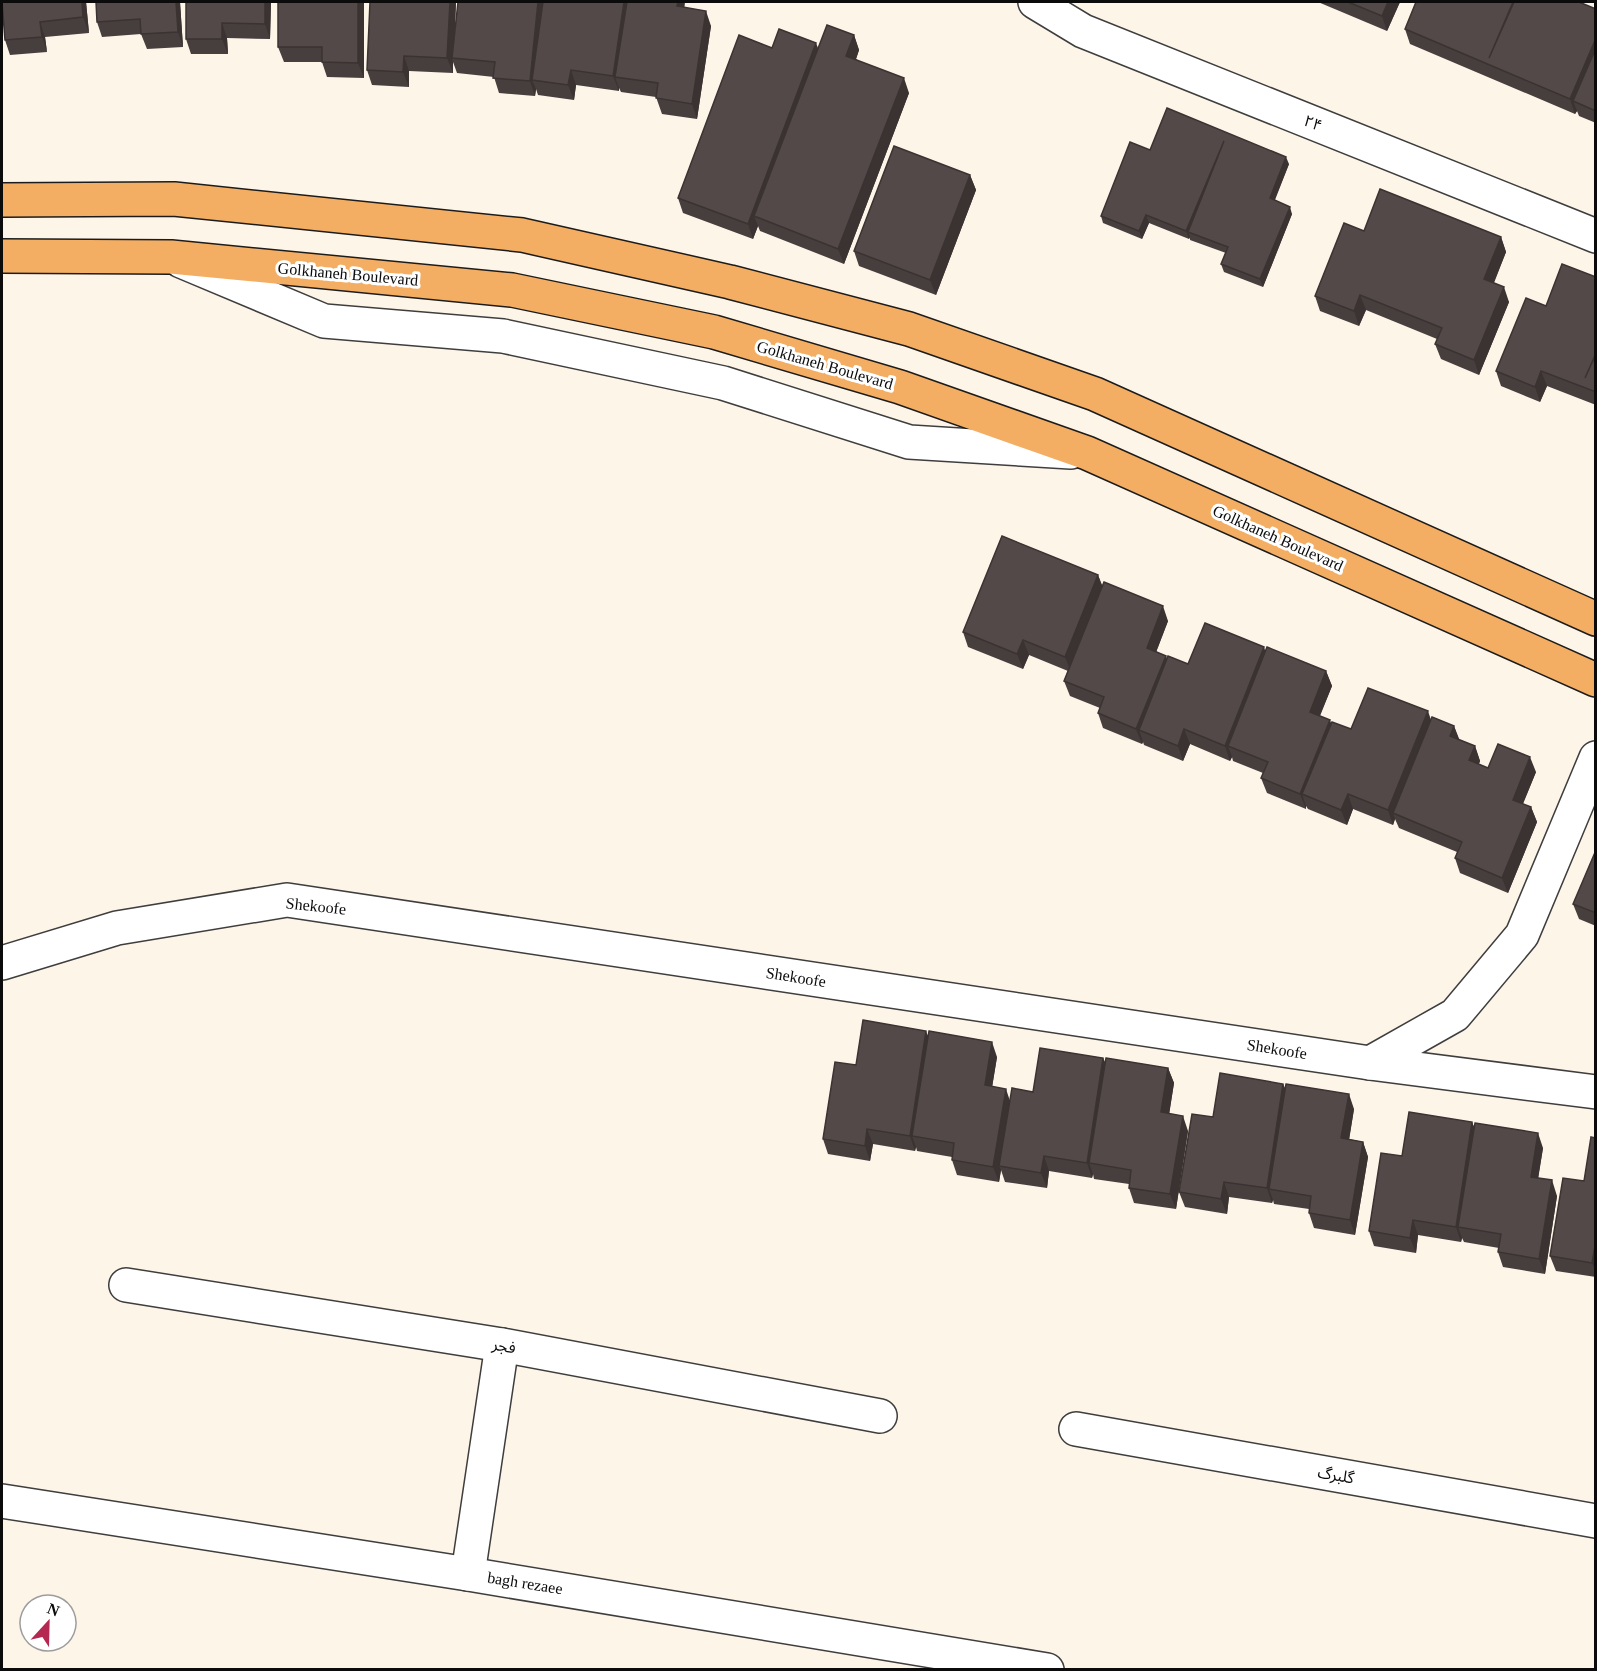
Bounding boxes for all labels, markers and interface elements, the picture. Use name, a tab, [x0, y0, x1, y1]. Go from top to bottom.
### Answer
street label: ۲۴	[1301, 112, 1325, 134]
street label: Golkhaneh Boulevard	[277, 259, 419, 289]
street label: Golkhaneh Boulevard	[755, 337, 895, 393]
street label: Golkhaneh Boulevard	[1210, 502, 1346, 574]
street label: Shekoofe	[285, 894, 347, 918]
street label: Shekoofe	[765, 964, 827, 990]
street label: Shekoofe	[1246, 1036, 1308, 1062]
street label: فجر	[490, 1335, 517, 1357]
street label: گلبرگ	[1316, 1463, 1356, 1488]
street label: bagh rezaee	[486, 1569, 564, 1598]
north arrow	[18, 1593, 78, 1653]
text: N	[45, 1600, 62, 1620]

